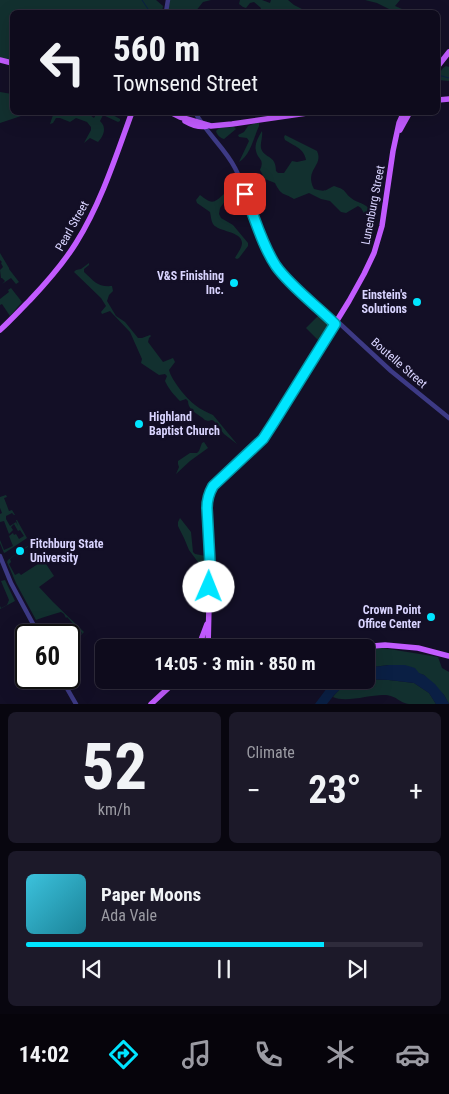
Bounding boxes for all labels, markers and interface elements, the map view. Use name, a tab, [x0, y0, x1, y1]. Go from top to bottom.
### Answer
text: 560 m	[113, 29, 200, 70]
icon: left	[30, 30, 95, 95]
text: Townsend Street	[113, 71, 258, 96]
street label: Lunenburg Street	[358, 164, 388, 246]
pin	[224, 173, 266, 215]
icon: arrive	[231, 180, 259, 208]
street label: Pearl Street	[52, 198, 92, 254]
place label: V&S Finishing Inc.	[157, 269, 224, 297]
marker: V&S Finishing Inc.	[228, 277, 240, 289]
place label: Einstein's Solutions	[362, 288, 408, 316]
marker: Einstein's Solutions	[411, 296, 423, 308]
street label: Boutelle Street	[368, 335, 430, 391]
place label: Highland Baptist Church	[149, 410, 220, 438]
marker: Highland Baptist Church	[133, 418, 145, 430]
place label: Fitchburg State University	[30, 537, 104, 565]
marker: Fitchburg State University	[14, 545, 26, 557]
position arrow	[182, 560, 234, 612]
place label: Crown Point Office Center	[358, 603, 421, 631]
marker: Crown Point Office Center	[425, 611, 437, 623]
speed limit sign: 60	[15, 624, 80, 689]
text: 14:05 · 3 min · 850 m	[154, 652, 316, 675]
text: 52	[81, 729, 147, 805]
text: Climate	[247, 743, 295, 762]
text: 23°	[308, 768, 361, 812]
text: −	[247, 774, 261, 807]
text: +	[409, 774, 423, 807]
text: km/h	[98, 800, 131, 819]
text: Paper Moons	[101, 883, 201, 906]
text: Ada Vale	[101, 906, 157, 925]
icon: previous	[78, 955, 106, 983]
icon: pause	[210, 955, 238, 983]
icon: next	[343, 955, 371, 983]
icon: directions	[106, 1037, 141, 1072]
icon: music	[179, 1037, 214, 1072]
icon: phone	[251, 1037, 286, 1072]
icon: climate	[323, 1037, 358, 1072]
icon: car	[395, 1037, 430, 1072]
text: 14:02	[19, 1042, 69, 1067]

